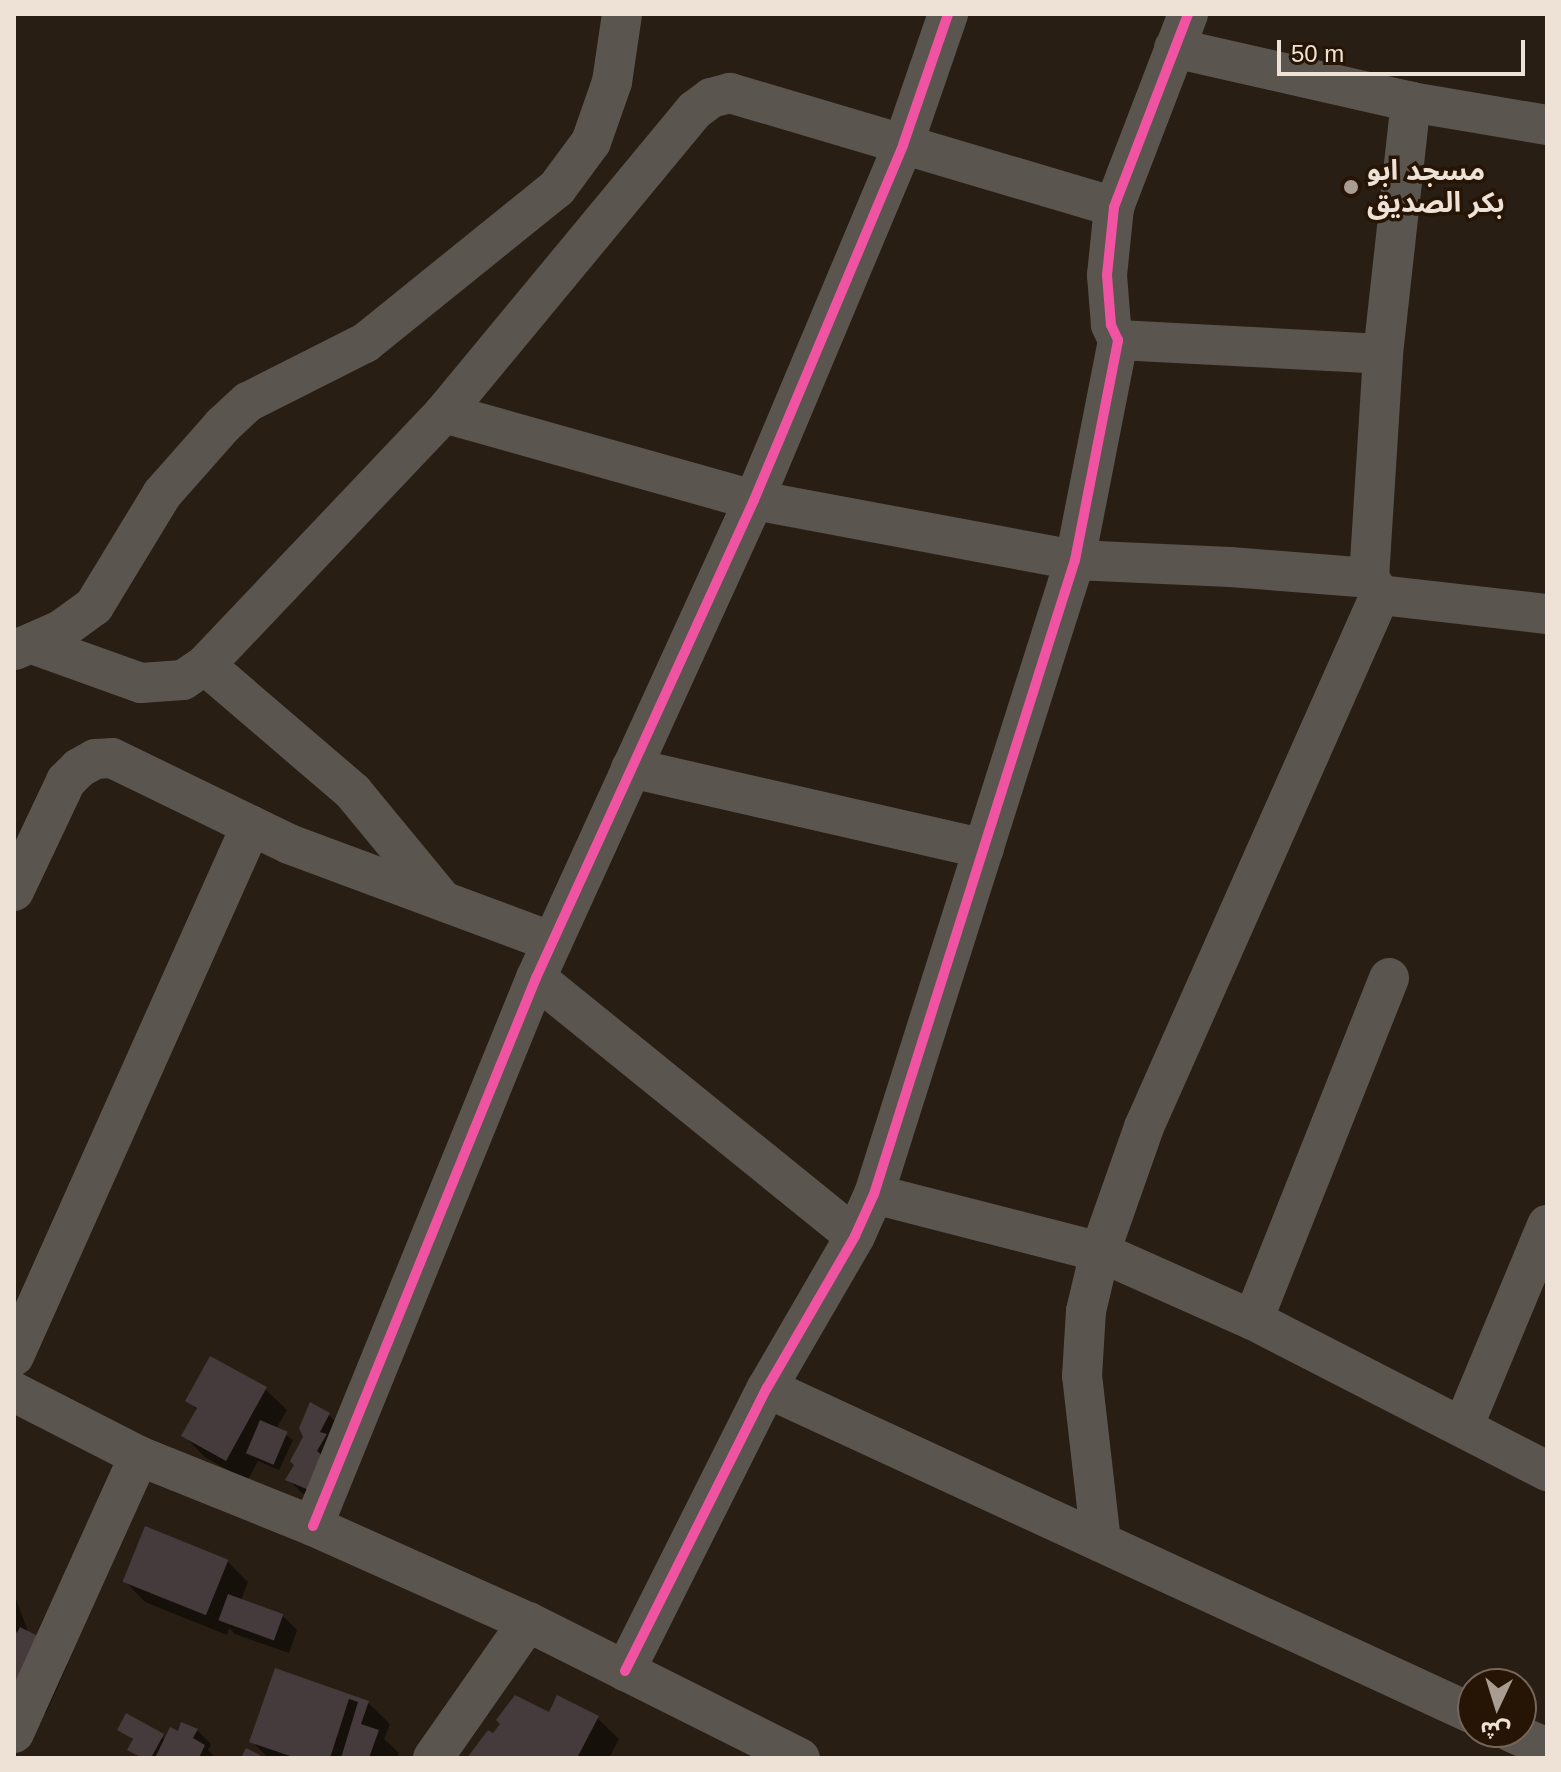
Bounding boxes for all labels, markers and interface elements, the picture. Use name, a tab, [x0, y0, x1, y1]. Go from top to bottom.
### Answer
scale bar	[1281, 24, 1529, 74]
text: 50 m	[1291, 40, 1344, 67]
place label: مسجد ابو بكر الصديق	[1367, 154, 1505, 220]
marker: مسجد ابو بكر الصديق	[1342, 178, 1360, 196]
north arrow	[1457, 1668, 1537, 1748]
text: ش	[1480, 1717, 1511, 1744]

